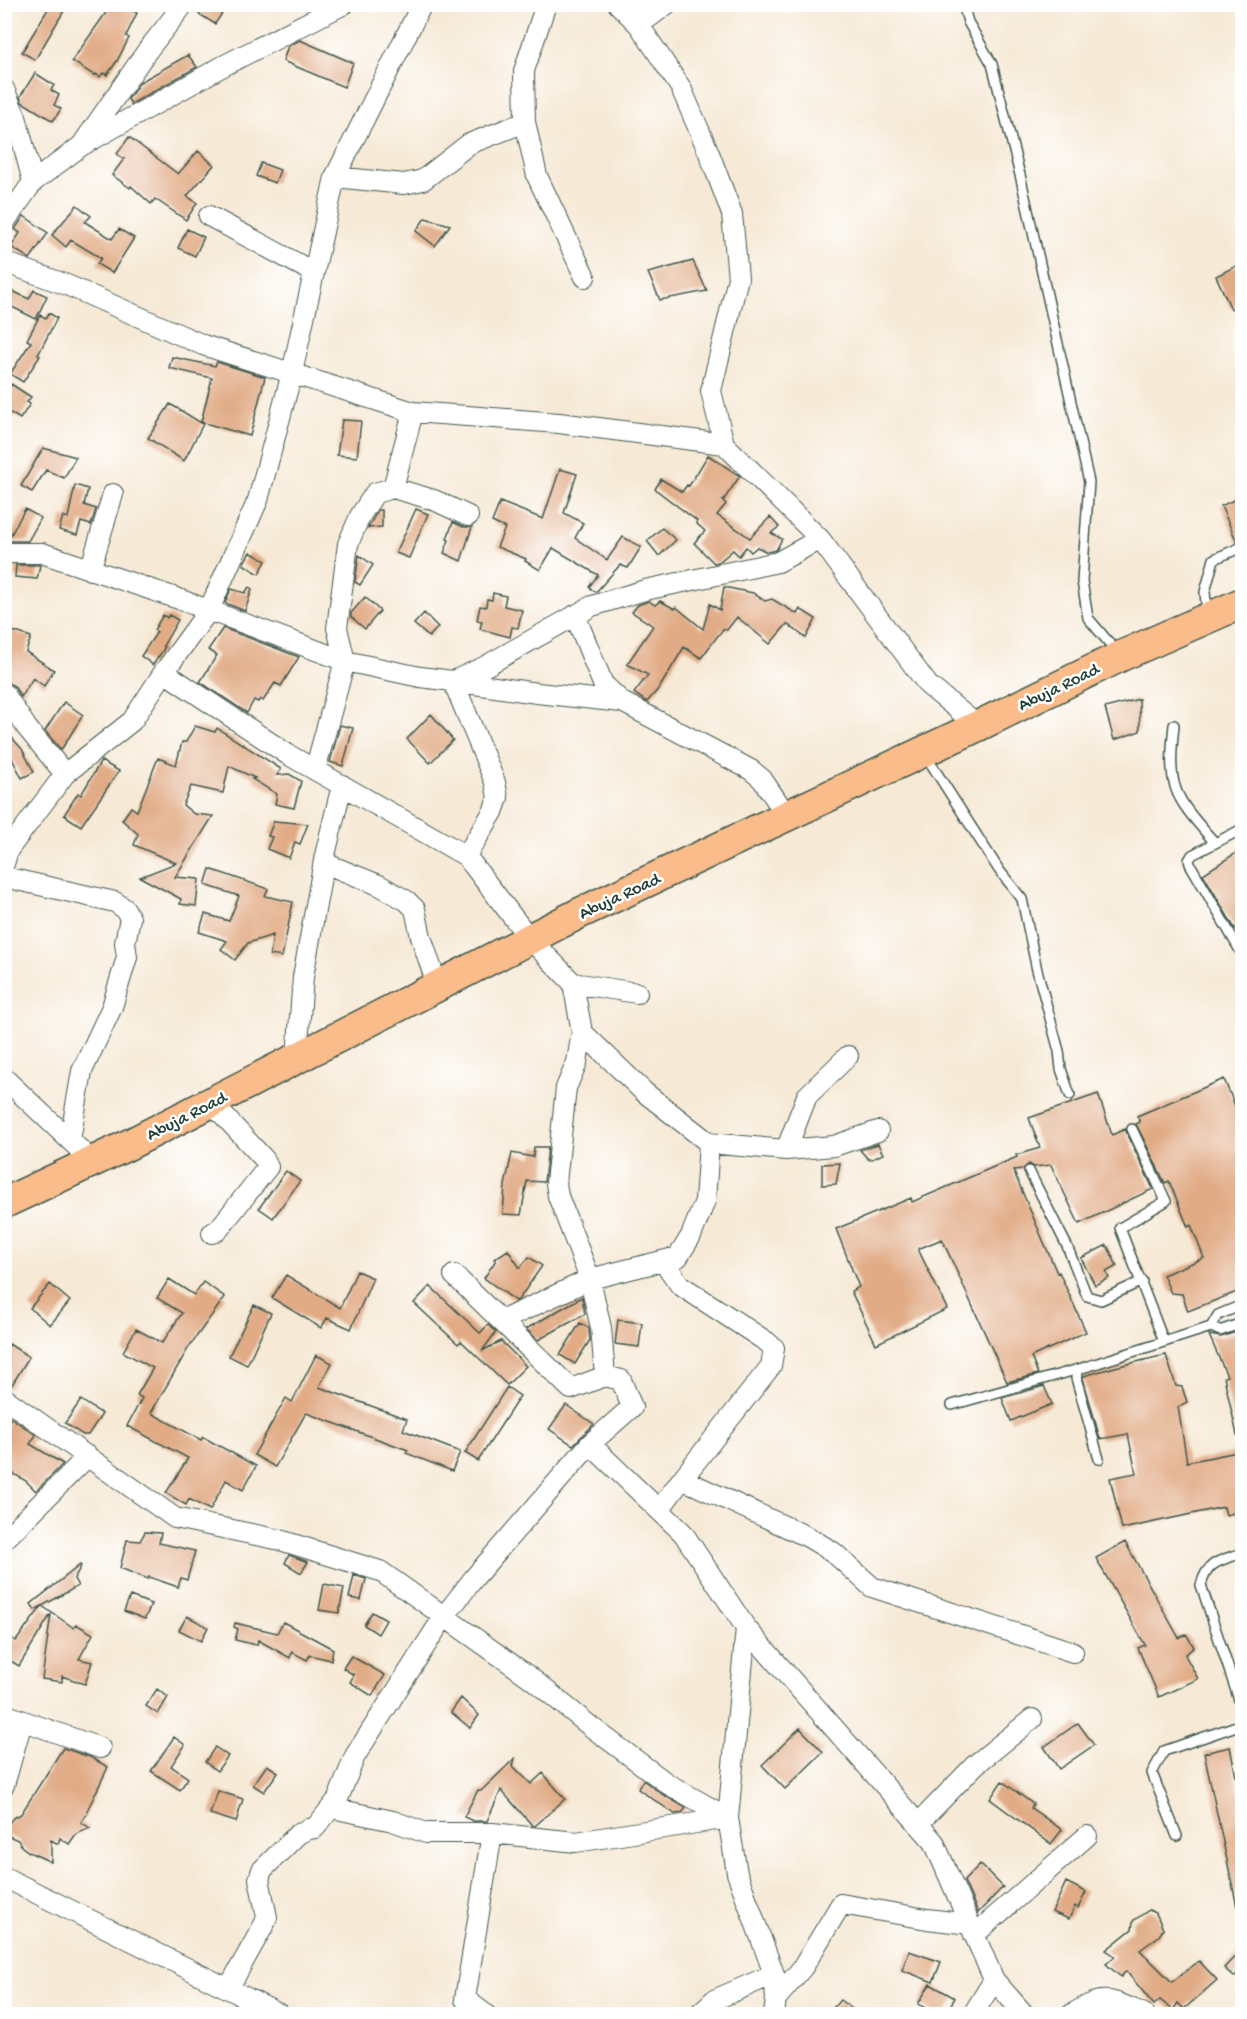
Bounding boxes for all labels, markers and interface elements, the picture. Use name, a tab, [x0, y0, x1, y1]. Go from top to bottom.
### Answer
street label: Abuja Road	[1015, 659, 1104, 717]
street label: Abuja Road	[576, 869, 665, 925]
street label: Abuja Road	[143, 1087, 232, 1146]

